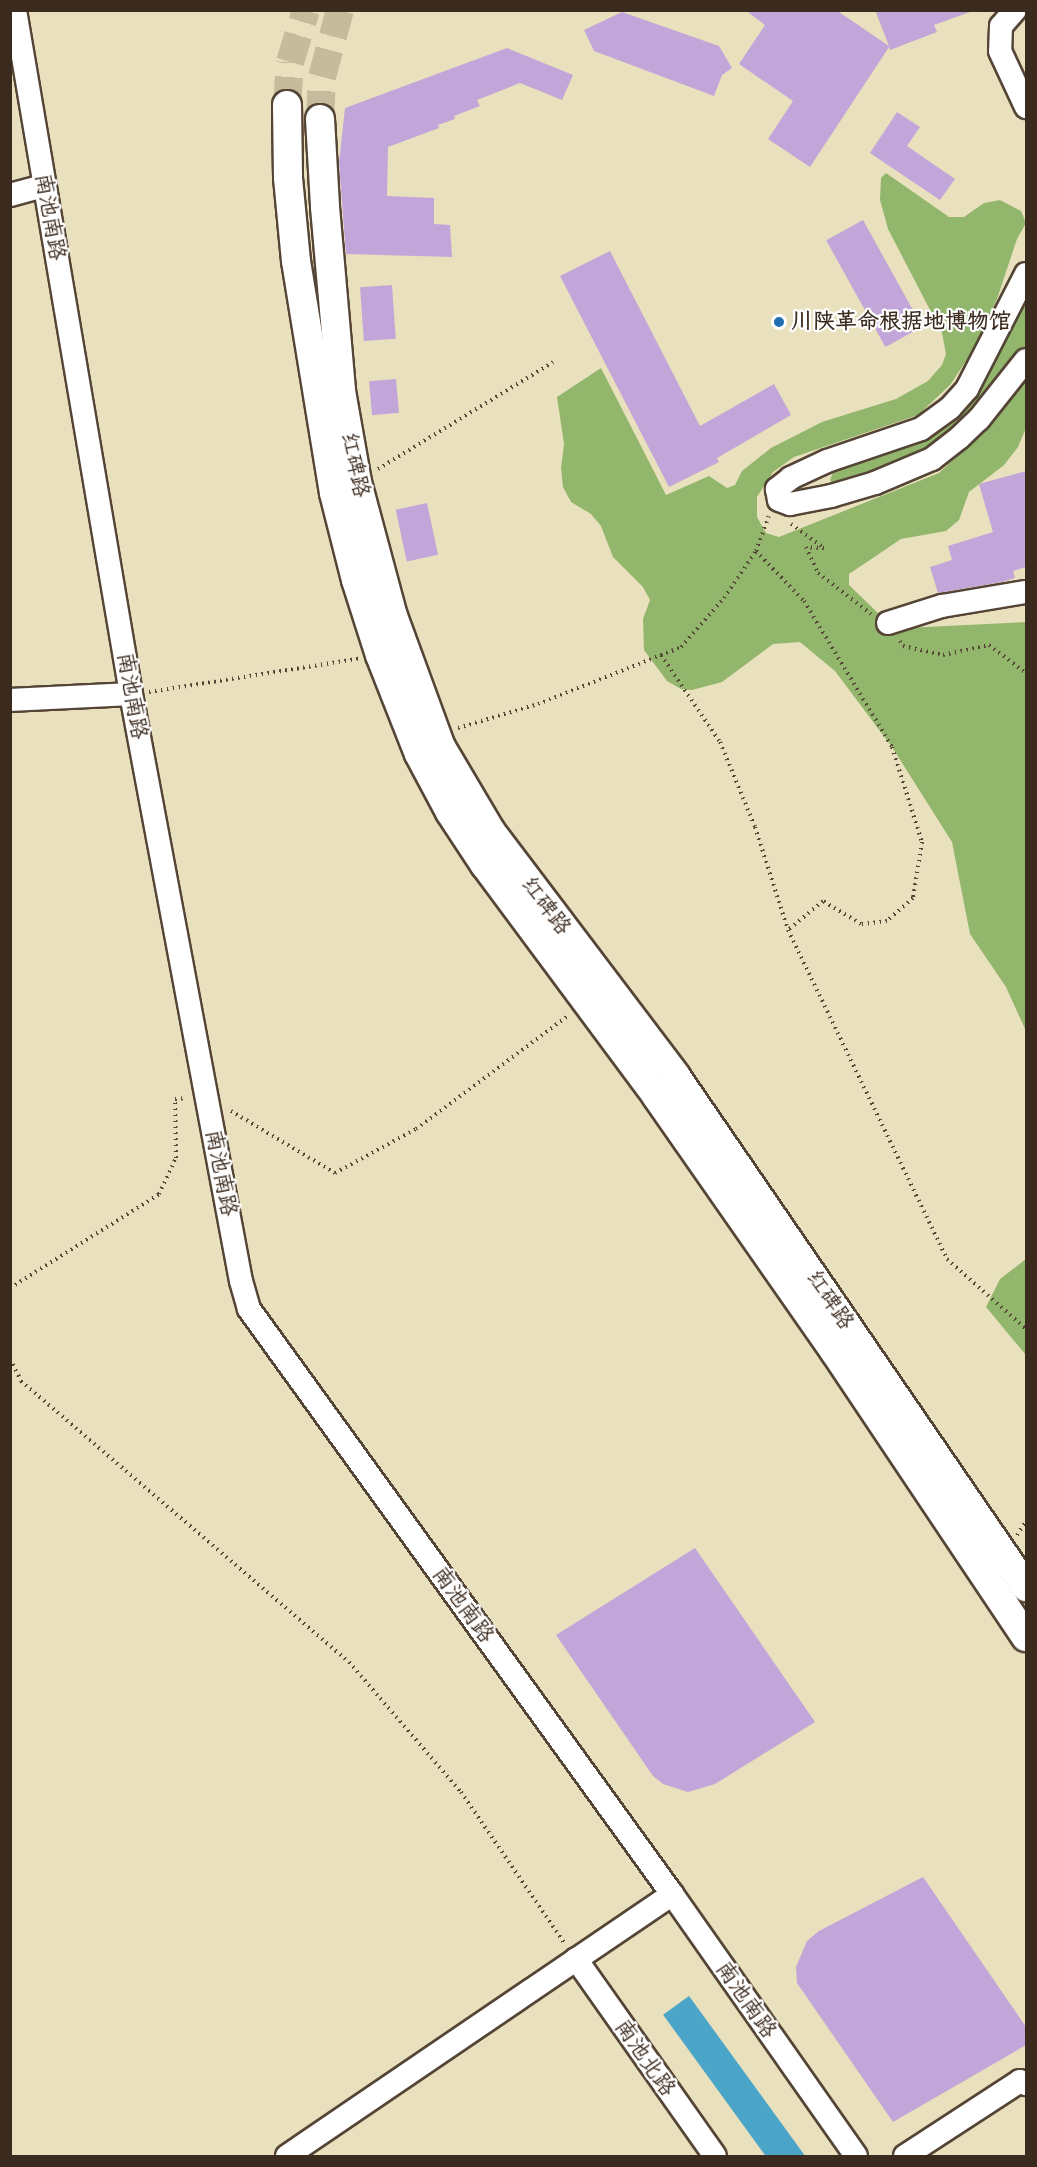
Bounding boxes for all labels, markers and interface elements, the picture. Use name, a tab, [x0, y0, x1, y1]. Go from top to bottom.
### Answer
street label: 南池南路	[29, 171, 71, 263]
place label: 川陕革命根据地博物馆	[791, 309, 1011, 335]
marker: 川陕革命根据地博物馆	[772, 315, 786, 329]
street label: 红碑路	[335, 430, 375, 500]
street label: 南池南路	[111, 650, 153, 742]
street label: 红碑路	[516, 872, 576, 940]
street label: 南池南路	[200, 1127, 242, 1219]
street label: 红碑路	[801, 1265, 859, 1335]
street label: 南池南路	[426, 1562, 500, 1648]
street label: 南池南路	[710, 1956, 782, 2044]
street label: 南池北路	[609, 2014, 681, 2102]

